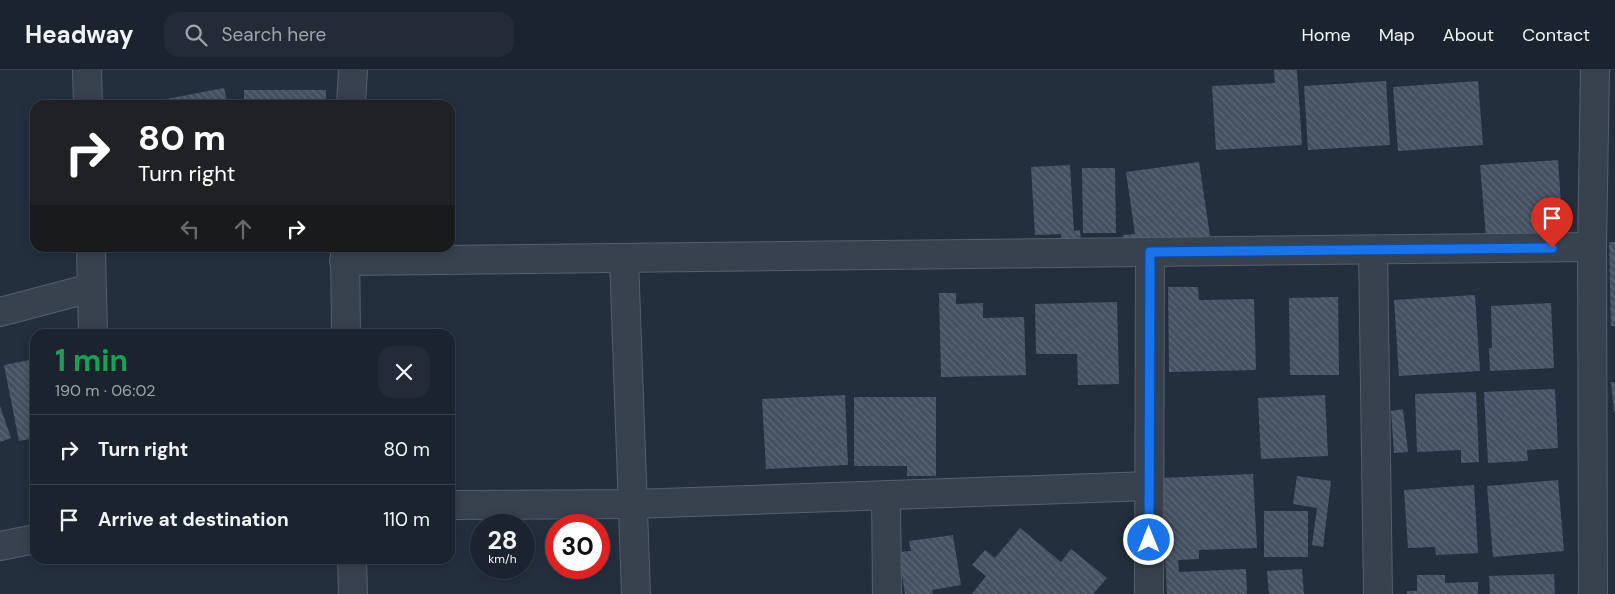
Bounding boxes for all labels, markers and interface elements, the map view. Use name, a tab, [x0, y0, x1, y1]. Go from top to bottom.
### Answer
search box	[164, 12, 514, 57]
text: Headway	[25, 19, 134, 50]
icon: search	[182, 21, 210, 49]
text: Search here	[222, 22, 326, 47]
text: Home	[1301, 23, 1351, 47]
text: Map	[1379, 23, 1415, 47]
text: About	[1443, 23, 1494, 47]
text: Contact	[1522, 23, 1590, 47]
text: 80 m	[138, 115, 226, 161]
icon: right	[55, 120, 120, 185]
text: Turn right	[138, 159, 235, 188]
pin	[1531, 197, 1573, 248]
icon: arrive	[1538, 204, 1566, 232]
icon: left	[176, 215, 204, 243]
icon: ahead	[229, 215, 257, 243]
icon: right	[282, 215, 310, 243]
text: 1 min	[55, 341, 128, 380]
button: close	[378, 346, 430, 398]
text: 190 m · 06:02	[55, 380, 155, 401]
icon: right	[55, 436, 83, 464]
text: Turn right	[98, 437, 188, 462]
text: 80 m	[383, 437, 430, 462]
icon: arrive	[55, 506, 83, 534]
text: Arrive at destination	[98, 507, 289, 532]
text: 110 m	[383, 507, 430, 532]
position arrow	[1122, 513, 1174, 565]
speed limit sign: 30	[545, 514, 610, 579]
text: 28	[487, 524, 518, 557]
text: km/h	[488, 551, 517, 567]

